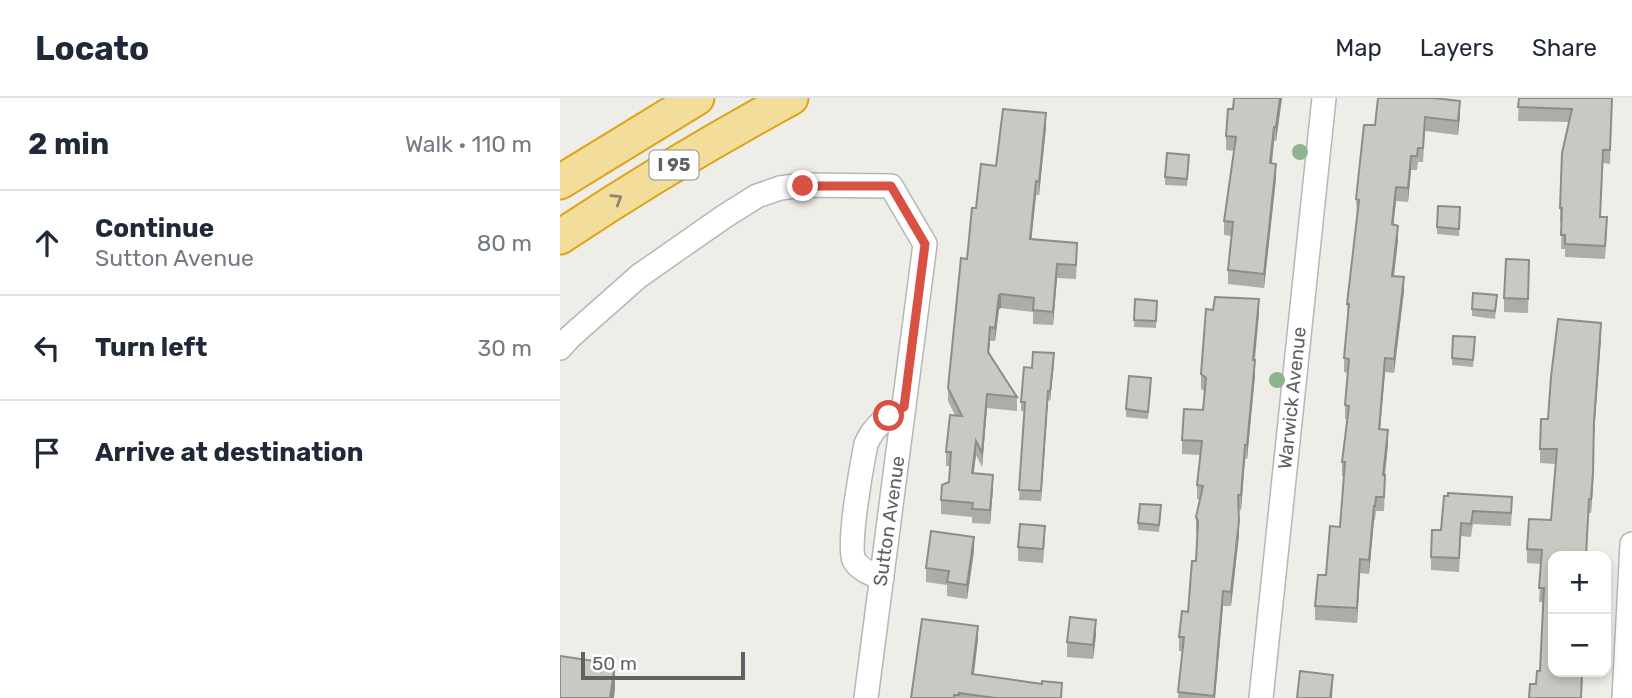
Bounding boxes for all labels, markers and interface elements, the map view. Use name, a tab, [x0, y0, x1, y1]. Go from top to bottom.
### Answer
text: Locato	[35, 29, 149, 68]
text: Map	[1335, 34, 1382, 62]
text: Layers	[1420, 34, 1494, 62]
text: Share	[1532, 34, 1597, 62]
text: 2 min	[28, 126, 109, 162]
text: Walk · 110 m	[405, 130, 532, 158]
road number: I 95	[650, 150, 698, 180]
route end	[787, 170, 818, 201]
one-way arrow	[610, 195, 623, 208]
text: Continue	[95, 213, 214, 244]
icon: ahead	[28, 224, 66, 262]
text: 80 m	[477, 229, 532, 257]
text: Sutton Avenue	[95, 244, 254, 272]
street label: Warwick Avenue	[1273, 326, 1311, 470]
icon: left	[28, 329, 66, 367]
text: Turn left	[95, 332, 207, 363]
text: 30 m	[477, 334, 532, 362]
route start	[873, 400, 904, 431]
icon: arrive	[28, 434, 66, 472]
text: Arrive at destination	[95, 437, 363, 468]
street label: Sutton Avenue	[868, 454, 910, 588]
map controls	[1548, 551, 1611, 677]
button: +	[1548, 551, 1611, 614]
button: −	[1548, 614, 1611, 677]
scale bar	[581, 649, 746, 681]
text: 50 m	[592, 652, 637, 675]

